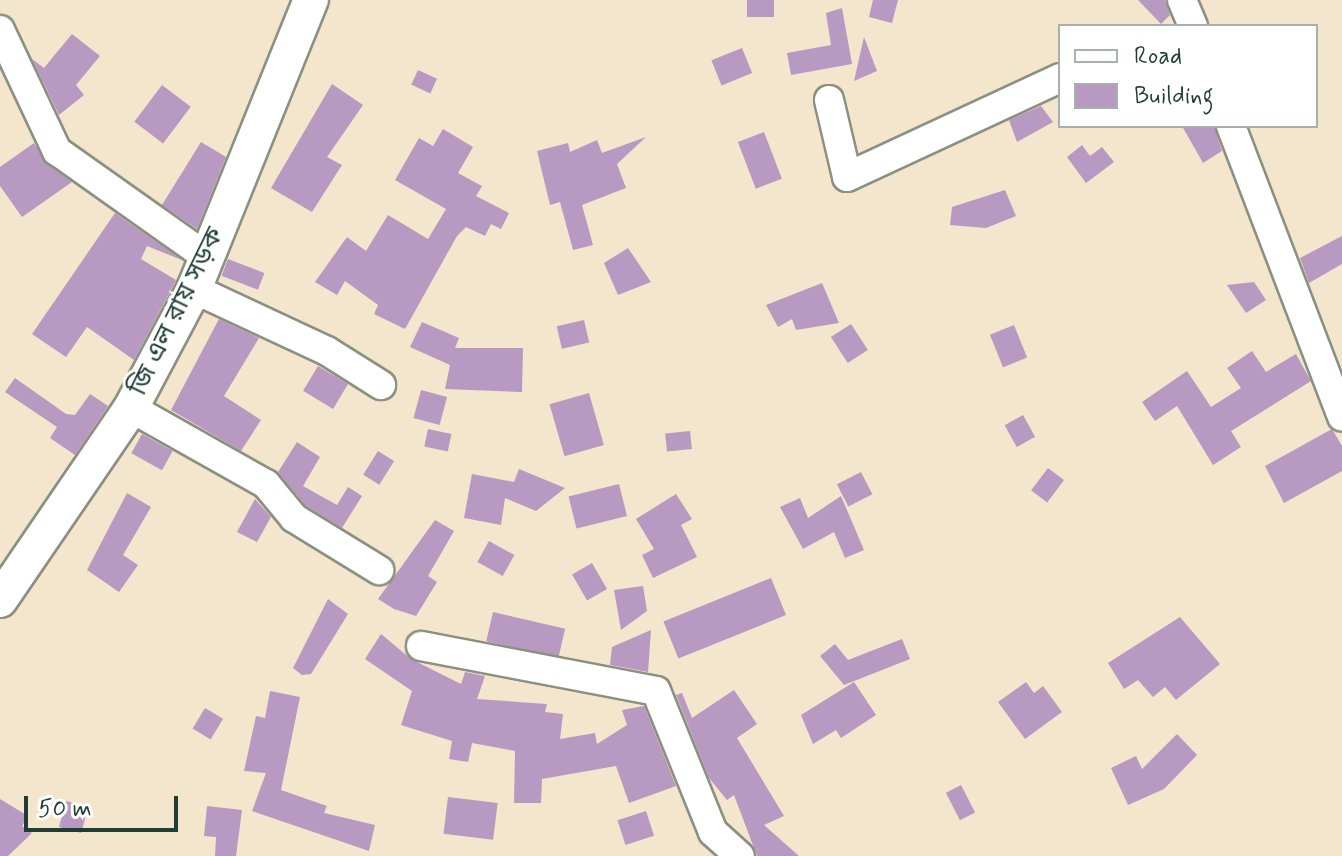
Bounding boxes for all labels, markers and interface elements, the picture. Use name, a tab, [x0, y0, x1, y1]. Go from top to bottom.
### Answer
legend	[1058, 24, 1318, 128]
text: Road	[1134, 41, 1182, 72]
text: Building	[1134, 81, 1214, 112]
street label: জি এল রায় সড়ক	[124, 223, 232, 401]
scale bar	[28, 780, 182, 830]
text: 50 m	[38, 794, 92, 825]

